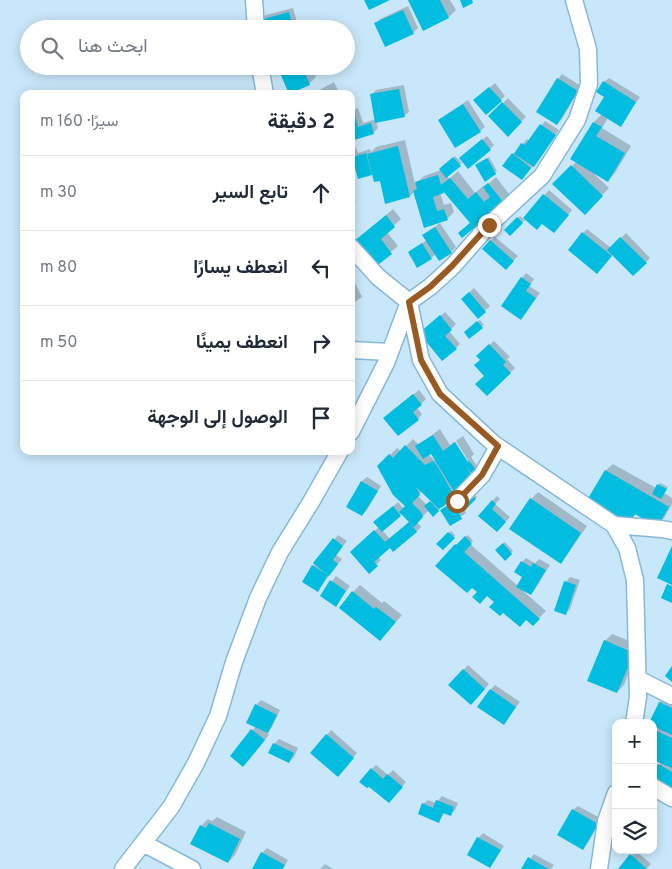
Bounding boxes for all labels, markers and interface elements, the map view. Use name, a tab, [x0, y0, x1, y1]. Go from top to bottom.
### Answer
search box	[20, 20, 355, 75]
icon: search	[38, 34, 66, 62]
text: ابحث هنا	[78, 35, 148, 59]
text: 2 دقيقة	[267, 109, 335, 136]
text: سيرًا · 160 m	[40, 112, 118, 132]
icon: ahead	[307, 179, 335, 207]
text: تابع السير	[212, 181, 288, 205]
text: 30 m	[40, 183, 77, 203]
route end	[478, 214, 501, 237]
icon: left	[307, 254, 335, 282]
text: انعطف يسارًا	[193, 256, 288, 280]
text: 80 m	[40, 258, 77, 278]
icon: right	[307, 329, 335, 357]
text: انعطف يمينًا	[196, 331, 288, 355]
text: 50 m	[40, 333, 78, 353]
icon: arrive	[307, 404, 335, 432]
text: الوصول إلى الوجهة	[147, 406, 288, 430]
route start	[446, 490, 469, 513]
map controls	[612, 719, 657, 854]
button: +	[612, 719, 657, 764]
button: −	[612, 764, 657, 809]
button: layers	[612, 809, 657, 854]

